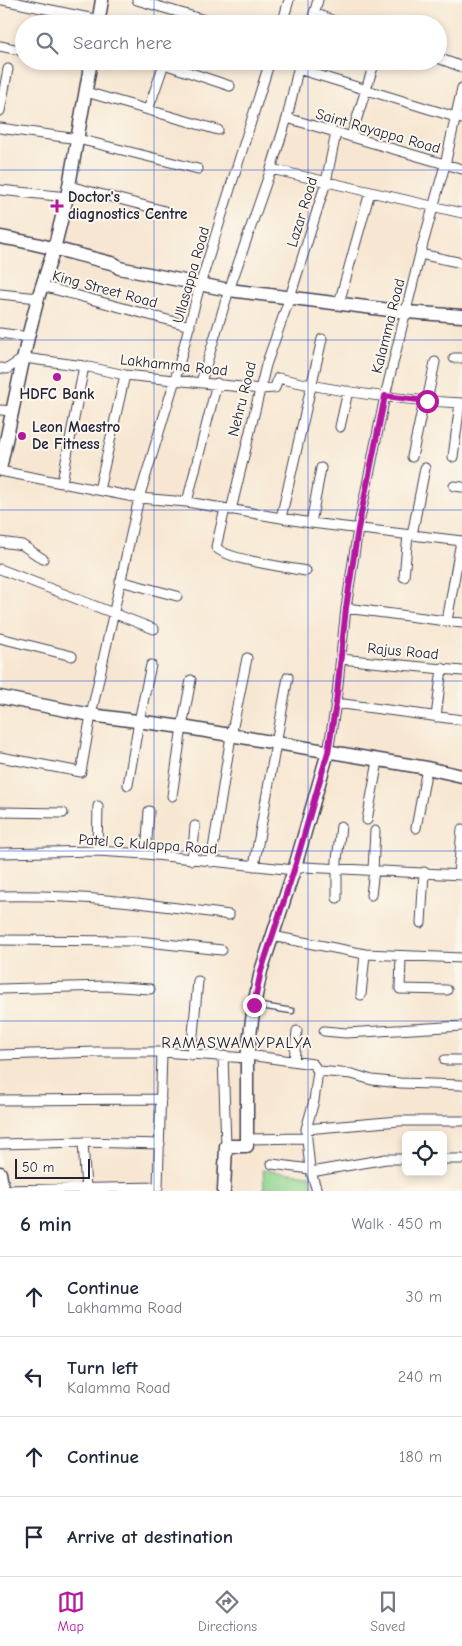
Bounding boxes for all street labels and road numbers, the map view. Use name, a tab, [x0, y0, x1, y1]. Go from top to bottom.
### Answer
street label: Saint Rayappa Road	[314, 105, 442, 157]
street label: Lazar Road	[283, 175, 321, 249]
street label: Ullasappa Road	[169, 225, 213, 325]
street label: King Street Road	[50, 266, 160, 312]
street label: Kalamma Road	[368, 277, 408, 375]
street label: Lakhamma Road	[119, 350, 229, 380]
street label: Nehru Road	[224, 360, 260, 438]
street label: Rajus Road	[367, 639, 439, 663]
street label: Patel G Kulappa Road	[78, 830, 218, 858]

